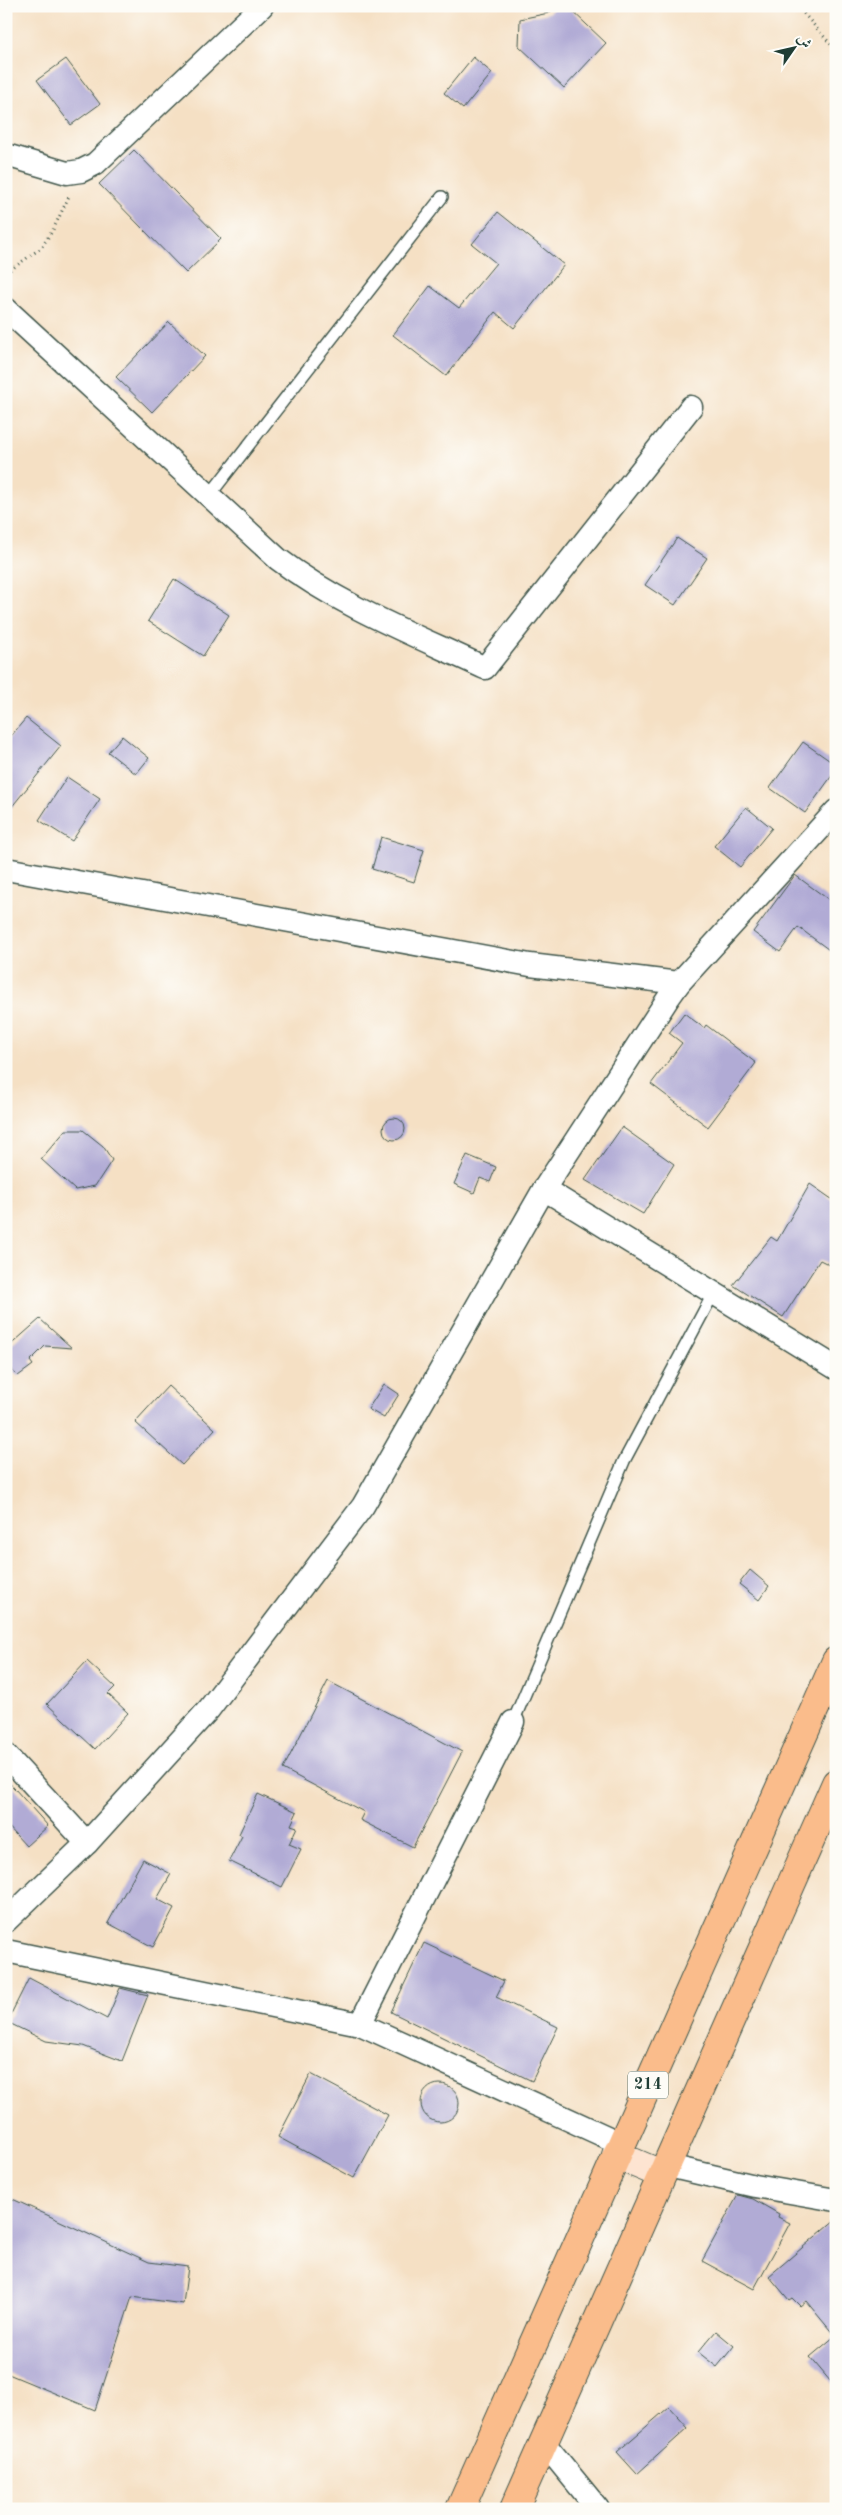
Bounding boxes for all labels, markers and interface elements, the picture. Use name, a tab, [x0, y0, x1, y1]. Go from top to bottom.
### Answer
north arrow	[770, 22, 820, 72]
text: ش	[794, 32, 814, 51]
road number: 214	[628, 2072, 668, 2098]

